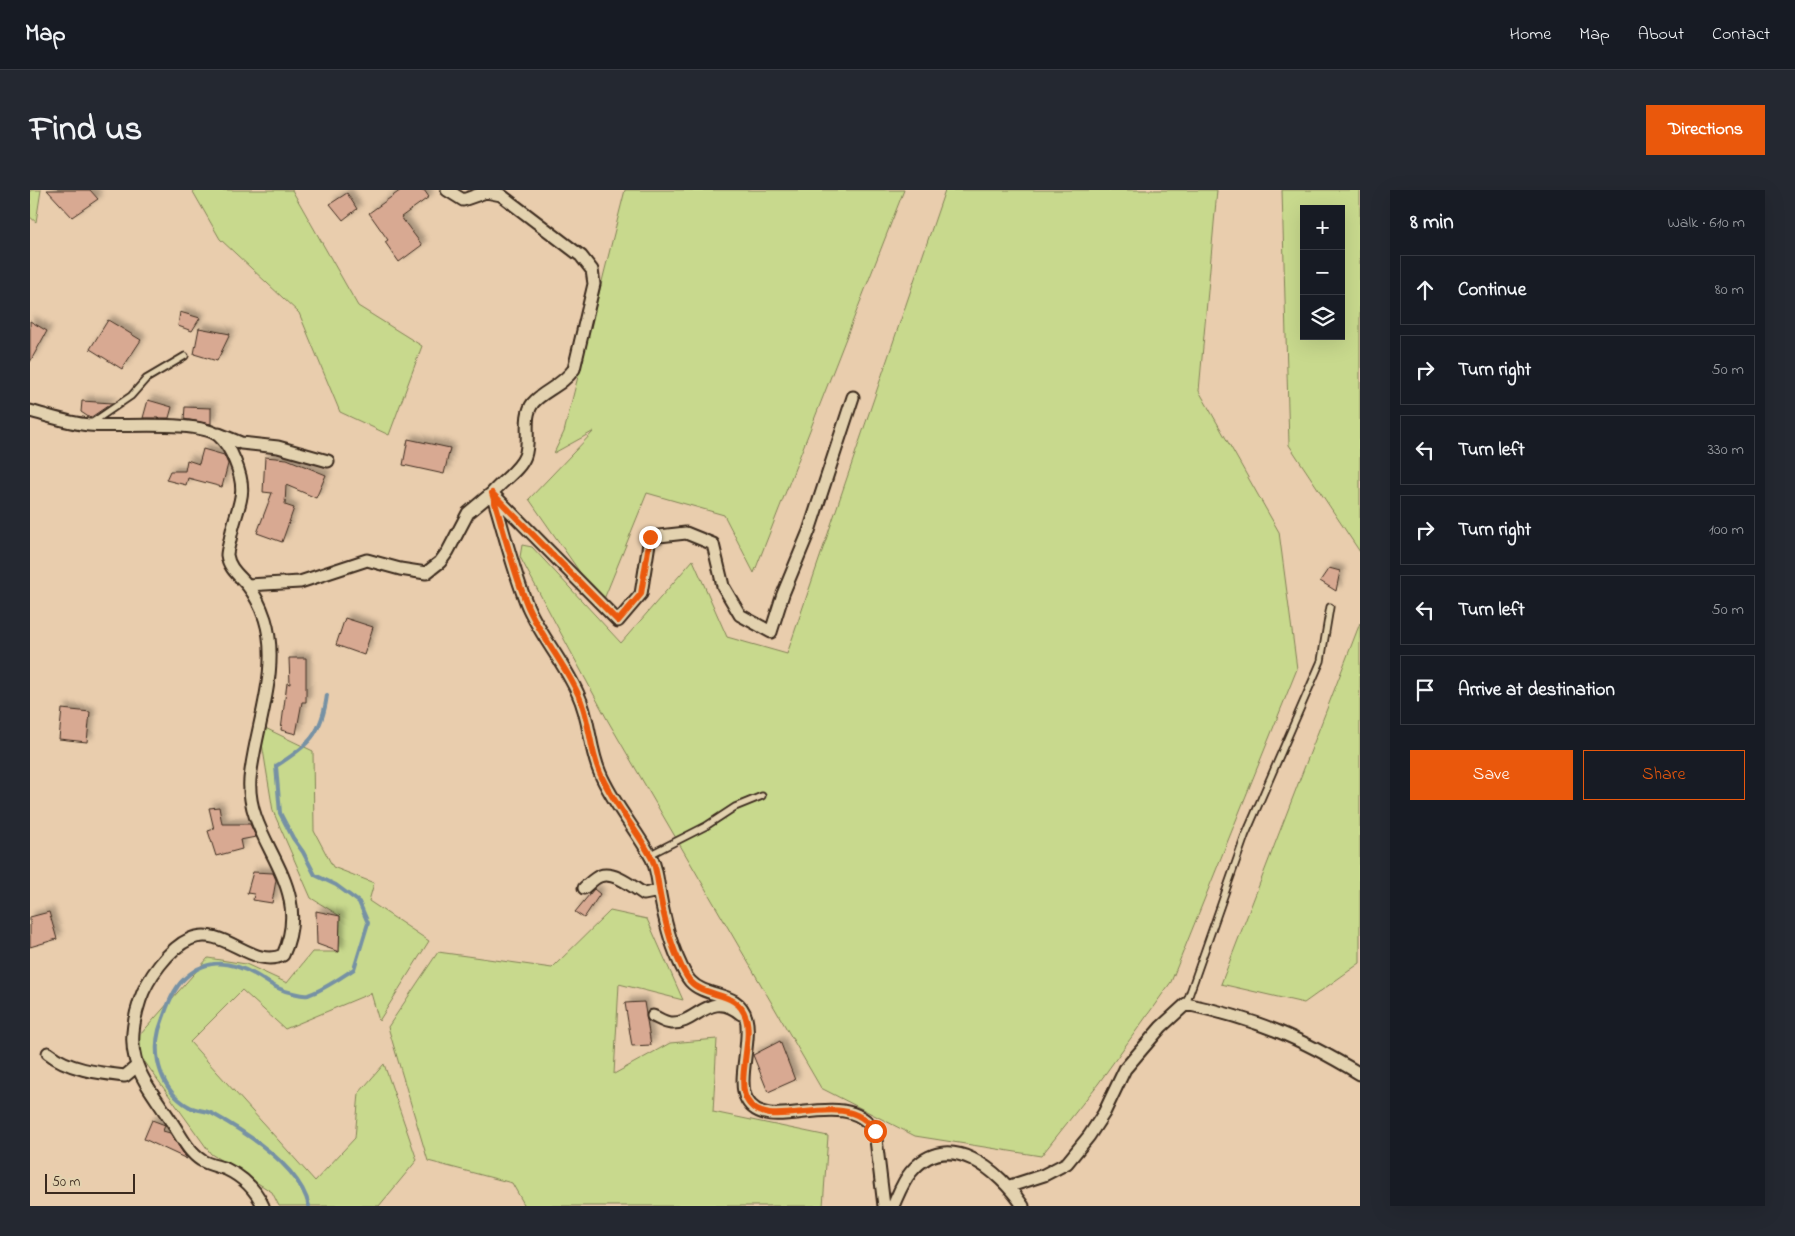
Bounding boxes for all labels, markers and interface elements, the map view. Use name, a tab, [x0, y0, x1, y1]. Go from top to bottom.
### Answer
text: Map	[25, 17, 66, 52]
text: Home	[1510, 22, 1551, 48]
text: Map	[1579, 22, 1610, 48]
text: About	[1638, 22, 1684, 48]
text: Contact	[1712, 22, 1770, 48]
text: Find us	[30, 105, 142, 156]
button: Directions	[1646, 105, 1765, 155]
map controls	[1300, 205, 1345, 340]
button: +	[1300, 205, 1345, 250]
text: 8 min	[1410, 208, 1454, 238]
text: Walk · 610 m	[1667, 211, 1745, 235]
button: −	[1300, 250, 1345, 295]
icon: ahead	[1411, 276, 1439, 304]
text: Continue	[1458, 277, 1526, 304]
text: 80 m	[1715, 278, 1744, 302]
button: layers	[1300, 295, 1345, 340]
icon: right	[1411, 356, 1439, 384]
text: Turn right	[1458, 357, 1531, 384]
text: 50 m	[1712, 358, 1744, 382]
icon: left	[1411, 436, 1439, 464]
text: Turn left	[1458, 437, 1525, 464]
text: 330 m	[1707, 438, 1744, 462]
icon: right	[1411, 516, 1439, 544]
text: Turn right	[1458, 517, 1531, 544]
text: 100 m	[1709, 518, 1744, 542]
route end	[639, 526, 662, 549]
icon: left	[1411, 596, 1439, 624]
text: Turn left	[1458, 597, 1525, 624]
text: 50 m	[1712, 598, 1744, 622]
icon: arrive	[1411, 676, 1439, 704]
text: Arrive at destination	[1458, 677, 1615, 704]
button: Save	[1410, 750, 1573, 800]
button: Share	[1583, 750, 1745, 800]
route start	[864, 1120, 887, 1143]
scale bar	[45, 1171, 135, 1194]
text: 50 m	[52, 1172, 80, 1193]

